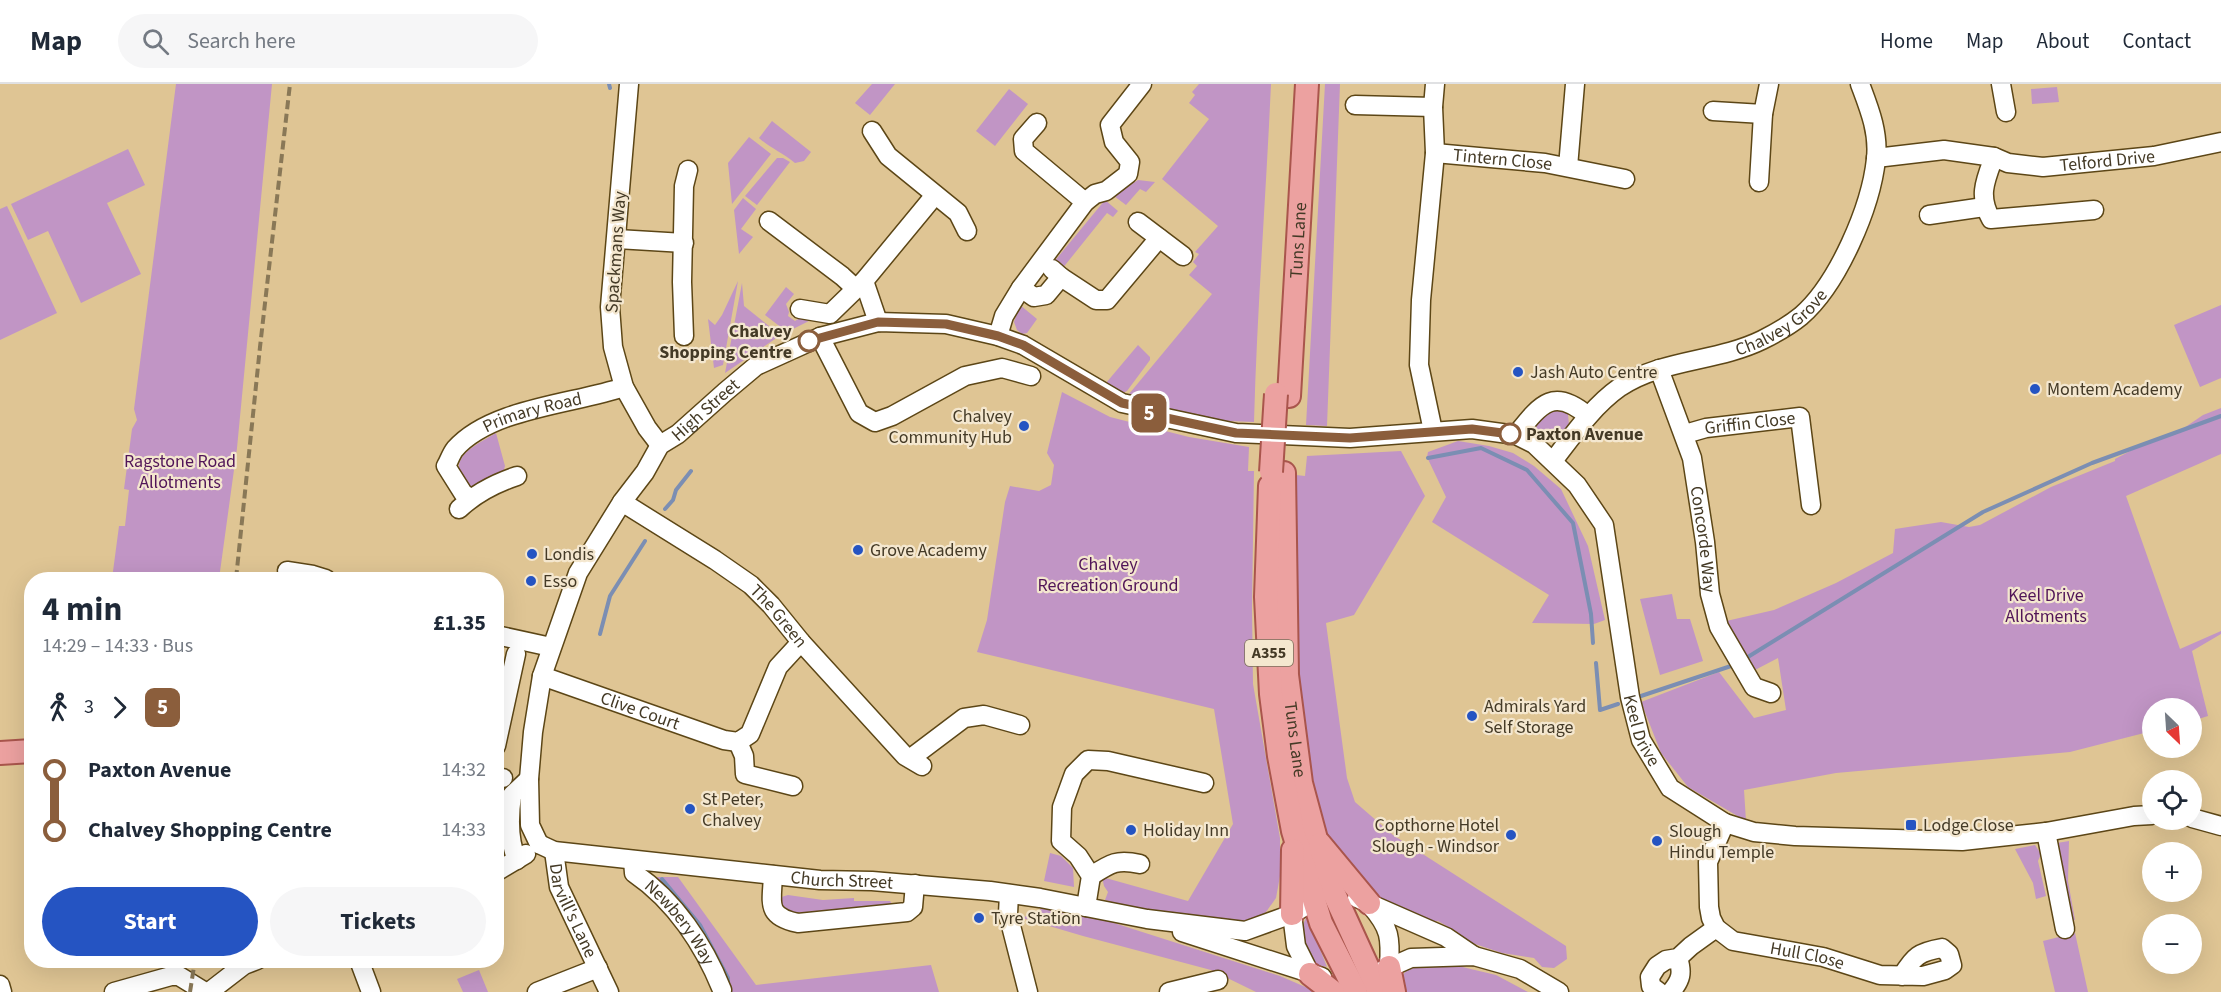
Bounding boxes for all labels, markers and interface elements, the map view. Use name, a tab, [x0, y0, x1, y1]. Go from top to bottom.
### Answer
search box	[118, 14, 538, 68]
text: Map	[30, 21, 82, 61]
icon: search	[139, 25, 172, 58]
text: Search here	[187, 25, 296, 57]
text: Home	[1880, 26, 1933, 56]
text: Map	[1966, 26, 2004, 56]
text: About	[2037, 26, 2089, 56]
text: Contact	[2122, 26, 2191, 56]
street label: Tintern Close	[1452, 142, 1555, 177]
street label: Telford Drive	[2058, 143, 2156, 178]
street label: Spackmans Way	[599, 190, 633, 314]
street label: Tuns Lane	[1283, 201, 1313, 279]
street label: Chalvey Grove	[1732, 284, 1833, 362]
place label: Chalvey Shopping Centre	[659, 319, 793, 365]
marker: Chalvey Shopping Centre	[798, 330, 820, 352]
place label: Jash Auto Centre	[1530, 360, 1657, 385]
marker: Jash Auto Centre	[1511, 365, 1525, 379]
street label: High Street	[666, 372, 745, 447]
place label: Montem Academy	[2047, 377, 2183, 402]
marker: Montem Academy	[2028, 382, 2042, 396]
street label: Primary Road	[478, 386, 584, 439]
line badge: 5	[1130, 394, 1168, 432]
text: 5	[1143, 398, 1155, 428]
place label: Chalvey Community Hub	[888, 404, 1013, 450]
street label: Griffin Close	[1703, 405, 1797, 441]
marker: Chalvey Community Hub	[1017, 419, 1031, 433]
place label: Paxton Avenue	[1526, 422, 1643, 447]
marker: Paxton Avenue	[1499, 423, 1521, 445]
park label: Ragstone Road Allotments	[124, 449, 236, 495]
street label: Concorde Way	[1684, 484, 1722, 594]
place label: Grove Academy	[870, 538, 987, 563]
place label: Londis	[544, 542, 594, 567]
marker: Grove Academy	[851, 543, 865, 557]
marker: Londis	[525, 547, 539, 561]
park label: Chalvey Recreation Ground	[1037, 552, 1179, 598]
place label: Esso	[543, 569, 577, 594]
marker: Esso	[524, 574, 538, 588]
street label: The Green	[744, 578, 813, 653]
park label: Keel Drive Allotments	[2005, 583, 2087, 629]
text: 4 min	[42, 586, 122, 633]
text: £1.35	[433, 607, 486, 639]
text: 14:29 – 14:33 · Bus	[42, 632, 193, 660]
road number: A355	[1245, 640, 1293, 666]
street label: Clive Court	[597, 685, 683, 736]
icon: walk	[42, 691, 75, 724]
icon: forward	[103, 691, 136, 724]
text: 5	[157, 692, 168, 722]
street label: Keel Drive	[1617, 692, 1667, 771]
text: 3	[84, 693, 94, 721]
place label: Admirals Yard Self Storage	[1484, 694, 1586, 740]
north arrow	[2142, 698, 2202, 758]
map controls	[2142, 698, 2202, 974]
street label: Tuns Lane	[1278, 700, 1313, 779]
marker: Admirals Yard Self Storage	[1465, 709, 1479, 723]
text: Paxton Avenue	[88, 754, 231, 786]
text: 14:32	[441, 756, 486, 784]
button: locate	[2142, 770, 2202, 830]
place label: St Peter, Chalvey	[702, 787, 764, 833]
marker: St Peter, Chalvey	[683, 802, 697, 816]
place label: Copthorne Hotel Slough - Windsor	[1372, 813, 1500, 859]
place label: Lodge Close	[1923, 813, 2014, 838]
text: Chalvey Shopping Centre	[88, 814, 332, 846]
text: 14:33	[441, 816, 486, 844]
place label: Holiday Inn	[1143, 818, 1229, 843]
marker: Lodge Close	[1904, 818, 1918, 832]
place label: Slough Hindu Temple	[1669, 819, 1774, 865]
marker: Holiday Inn	[1124, 823, 1138, 837]
marker: Copthorne Hotel Slough - Windsor	[1504, 828, 1518, 842]
marker: Slough Hindu Temple	[1650, 834, 1664, 848]
button: +	[2142, 842, 2202, 902]
street label: Darvill's Lane	[543, 862, 603, 962]
street label: Church Street	[789, 864, 894, 895]
street label: Newbery Way	[639, 873, 721, 970]
button: Start	[42, 887, 258, 956]
button: Tickets	[270, 887, 486, 956]
place label: Tyre Station	[991, 906, 1081, 931]
marker: Tyre Station	[972, 911, 986, 925]
button: −	[2142, 914, 2202, 974]
street label: Hull Close	[1768, 935, 1848, 976]

